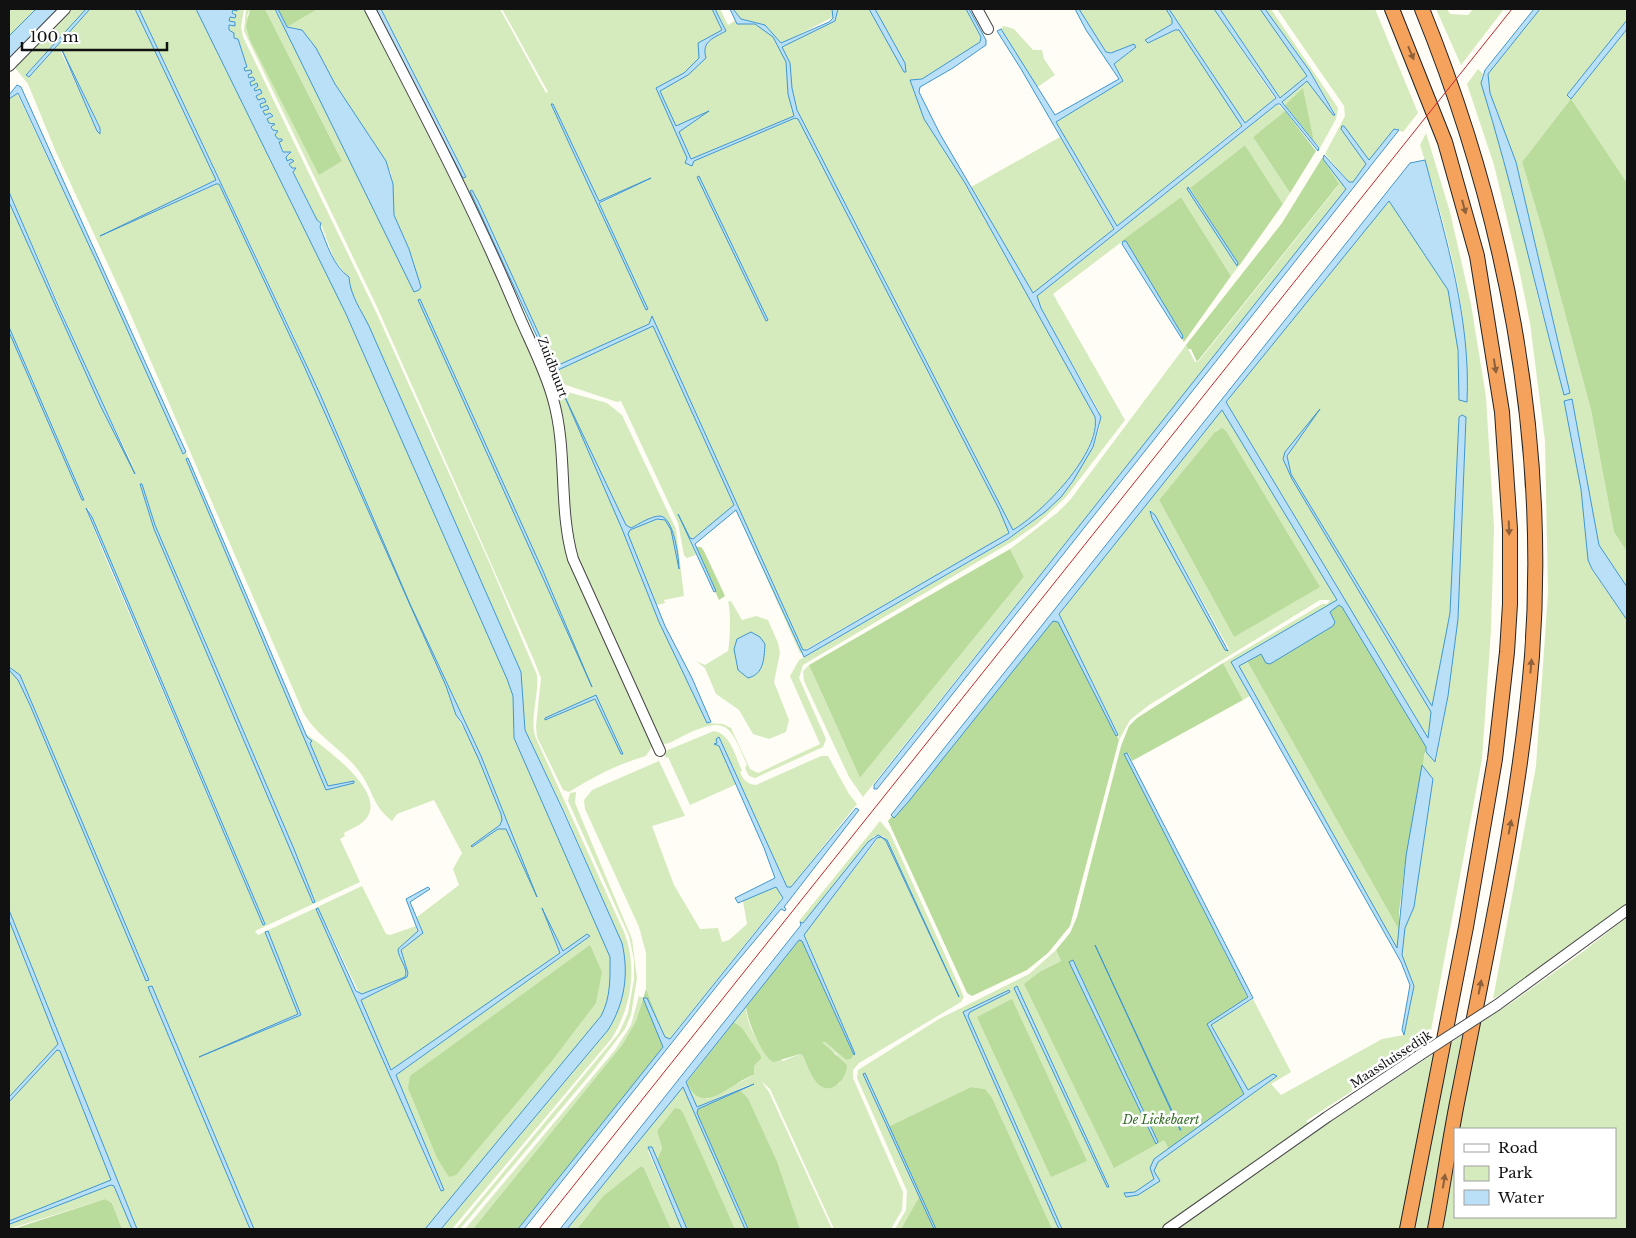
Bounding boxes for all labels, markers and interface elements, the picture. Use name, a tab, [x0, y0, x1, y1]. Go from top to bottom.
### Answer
scale bar	[22, 20, 168, 52]
text: 100 m	[30, 27, 79, 46]
one-way arrow	[1408, 46, 1416, 60]
one-way arrow	[1460, 199, 1468, 215]
street label: Zuidbuurt	[535, 335, 572, 400]
one-way arrow	[1492, 359, 1500, 375]
one-way arrow	[1506, 520, 1514, 536]
one-way arrow	[1527, 658, 1535, 674]
one-way arrow	[1506, 819, 1514, 835]
one-way arrow	[1476, 980, 1484, 995]
street label: Maassluissedijk	[1347, 1027, 1435, 1091]
park label: De Lickebaert	[1122, 1112, 1200, 1127]
legend	[1454, 1128, 1616, 1218]
text: Road	[1498, 1138, 1538, 1157]
text: Park	[1498, 1163, 1534, 1182]
one-way arrow	[1440, 1173, 1448, 1189]
text: Water	[1497, 1188, 1545, 1207]

